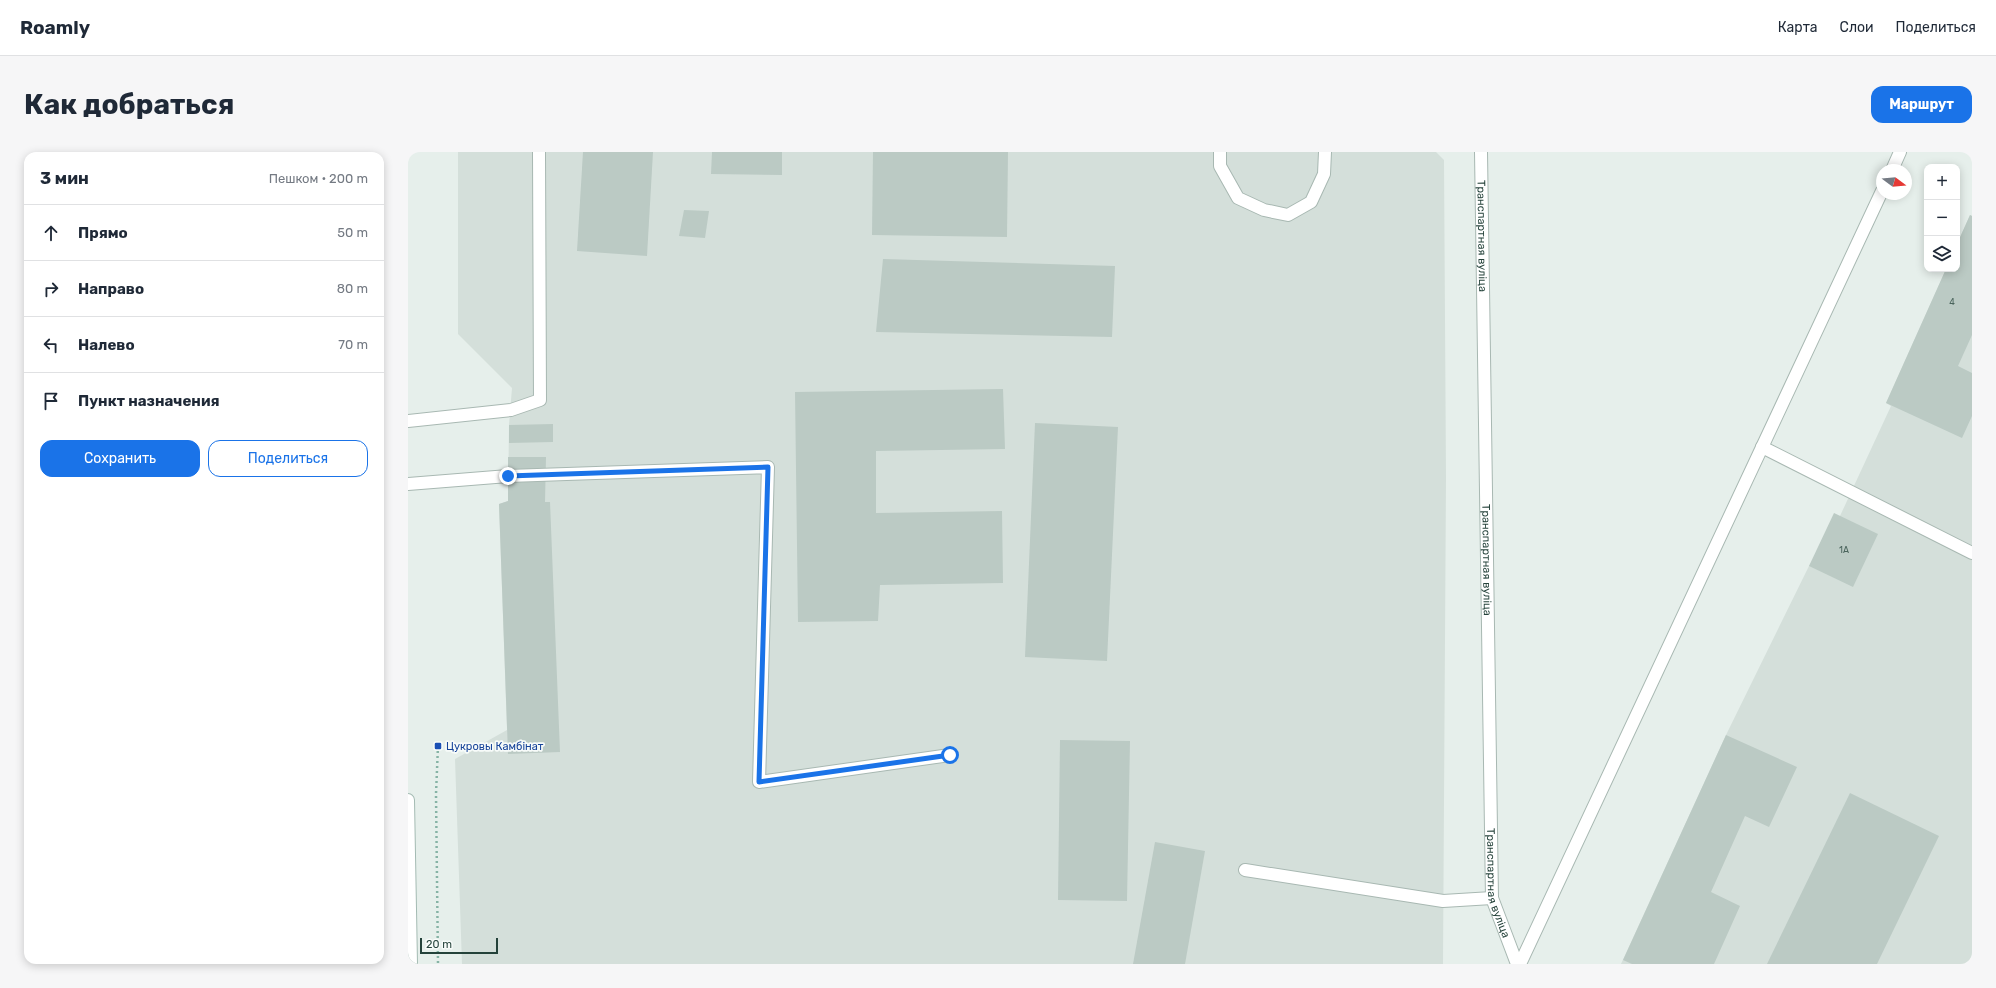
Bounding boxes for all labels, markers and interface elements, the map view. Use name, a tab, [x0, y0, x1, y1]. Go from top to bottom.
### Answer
text: Roamly	[20, 16, 90, 39]
text: Карта	[1778, 19, 1818, 36]
text: Слои	[1840, 19, 1874, 36]
text: Поделиться	[1896, 19, 1976, 36]
button: Маршрут	[1871, 86, 1972, 123]
text: Как добраться	[24, 88, 234, 121]
north arrow	[1876, 164, 1912, 200]
map controls	[1924, 164, 1960, 272]
button: +	[1924, 164, 1960, 200]
text: 3 мин	[40, 168, 89, 188]
text: Пешком · 200 m	[269, 171, 368, 186]
street label: Транспартная вуліца	[1474, 180, 1489, 292]
button: −	[1924, 200, 1960, 236]
icon: ahead	[40, 222, 62, 244]
text: Прямо	[78, 224, 128, 242]
text: 50 m	[337, 225, 368, 240]
button: layers	[1924, 236, 1960, 272]
icon: right	[40, 278, 62, 300]
text: Направо	[78, 280, 144, 298]
text: 80 m	[337, 281, 368, 296]
house number: 4	[1949, 297, 1955, 307]
icon: left	[40, 334, 62, 356]
text: Налево	[78, 336, 135, 354]
text: 70 m	[338, 337, 368, 352]
icon: arrive	[40, 390, 62, 412]
text: Пункт назначения	[78, 392, 220, 410]
button: Сохранить	[40, 440, 200, 477]
button: Поделиться	[208, 440, 368, 477]
route end	[499, 467, 517, 485]
street label: Транспартная вуліца	[1479, 504, 1494, 616]
house number: 1А	[1839, 545, 1849, 555]
place label: Цукровы Камбінат	[446, 740, 544, 753]
marker: Цукровы Камбінат	[433, 741, 443, 751]
route start	[941, 746, 959, 764]
street label: Транспартная вуліца	[1484, 828, 1512, 940]
scale bar	[420, 936, 498, 955]
text: 20 m	[426, 938, 452, 951]

